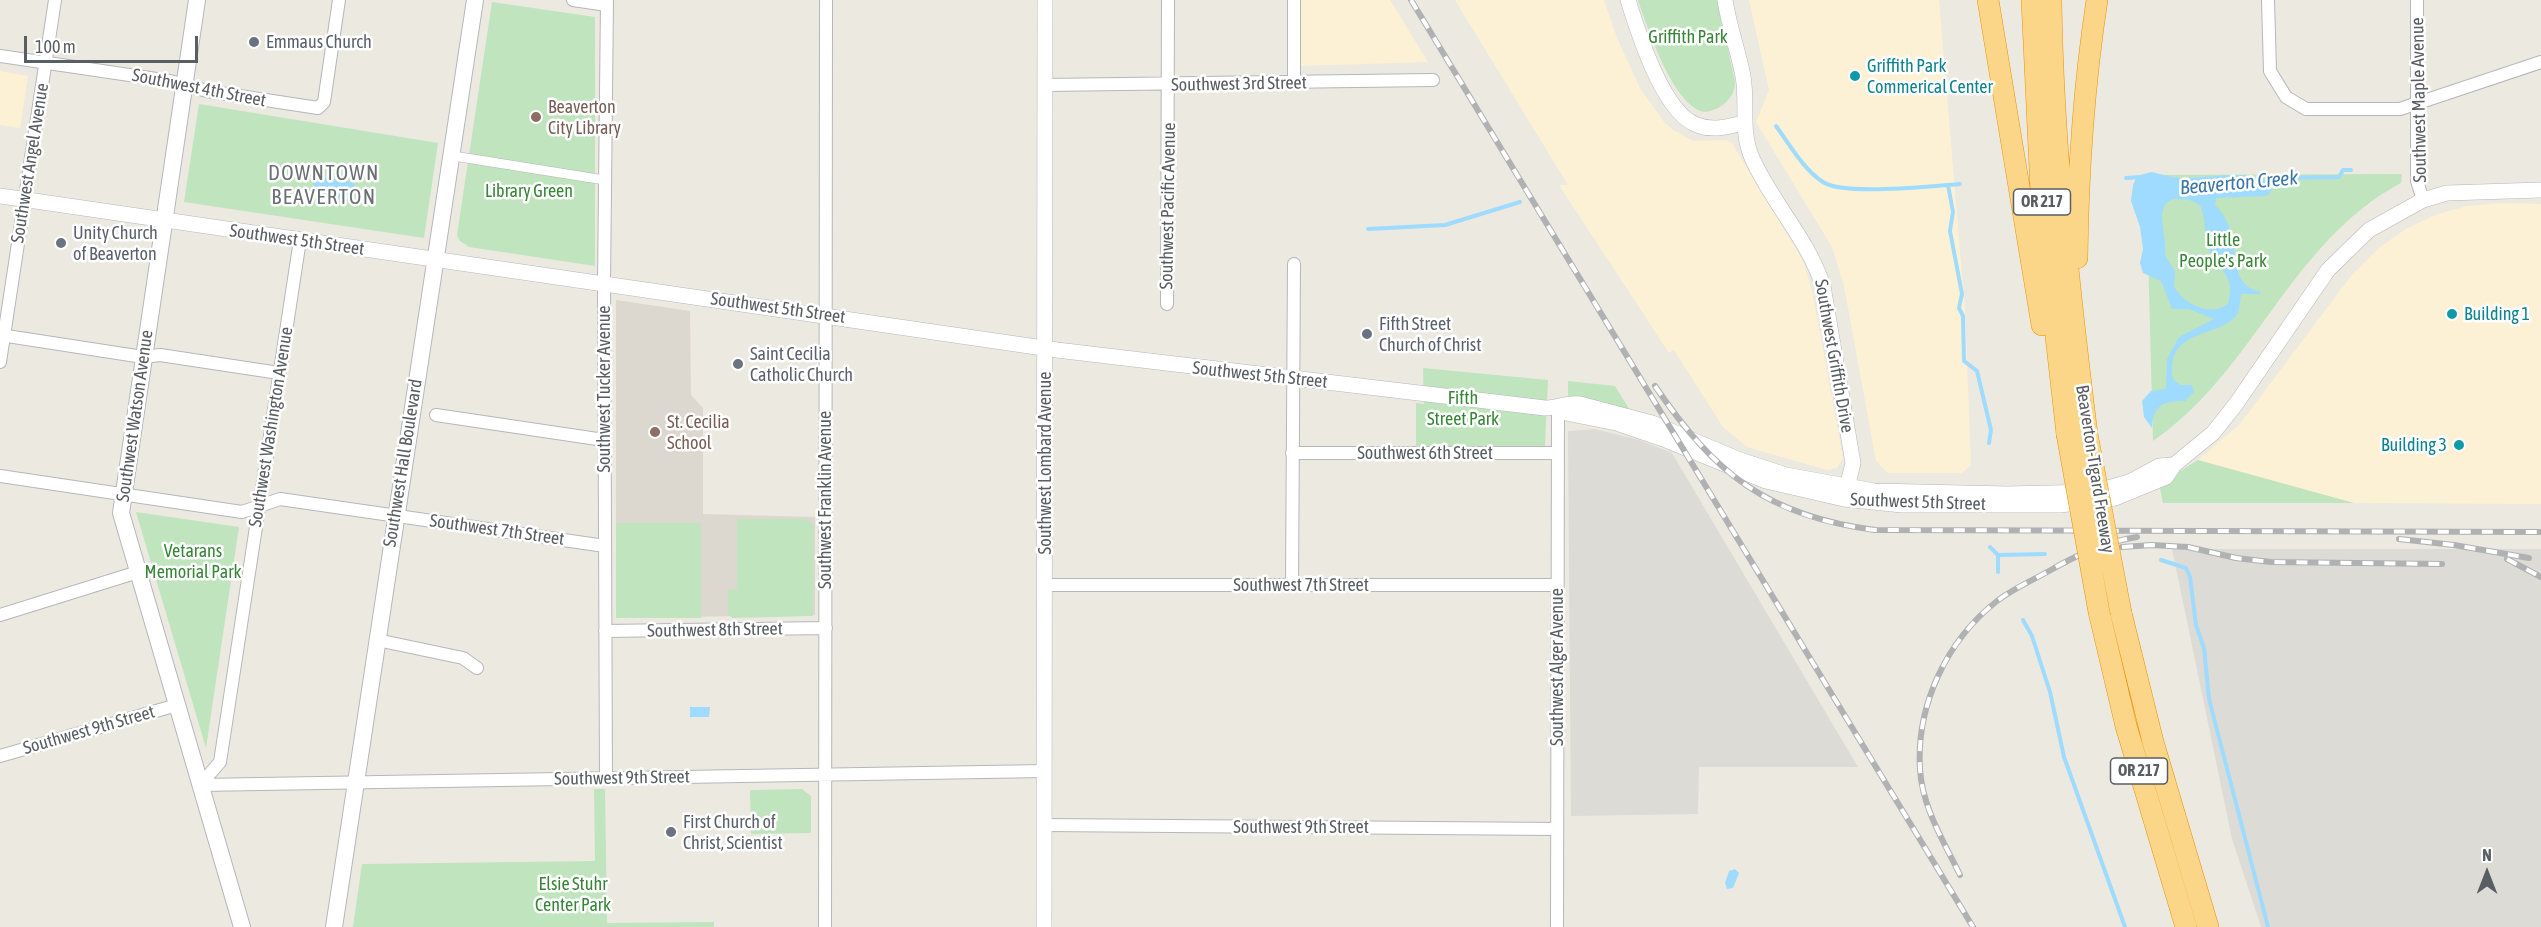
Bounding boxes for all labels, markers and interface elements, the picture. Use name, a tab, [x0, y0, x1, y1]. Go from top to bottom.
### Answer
street label: Southwest Maple Avenue	[2407, 17, 2431, 183]
scale bar	[27, 24, 201, 62]
park label: Griffith Park	[1648, 26, 1728, 48]
place label: Emmaus Church	[266, 31, 372, 53]
marker: Emmaus Church	[247, 35, 261, 49]
text: 100 m	[35, 36, 76, 57]
place label: Griffith Park Commerical Center	[1867, 55, 1993, 98]
street label: Southwest 4th Street	[130, 64, 268, 112]
marker: Griffith Park Commerical Center	[1848, 69, 1862, 83]
street label: Southwest 3rd Street	[1171, 72, 1307, 96]
street label: Southwest Angel Avenue	[7, 82, 53, 244]
place label: Beaverton City Library	[548, 96, 621, 138]
marker: Beaverton City Library	[529, 110, 543, 124]
street label: Southwest Pacific Avenue	[1156, 122, 1180, 290]
district label: DOWNTOWN BEAVERTON	[268, 160, 380, 210]
water label: Beaverton Creek	[2179, 166, 2299, 200]
park label: Library Green	[485, 180, 573, 202]
road number: OR 217	[2014, 189, 2070, 215]
street label: Southwest 5th Street	[228, 220, 366, 260]
place label: Unity Church of Beaverton	[73, 222, 158, 264]
park label: Little People's Park	[2179, 229, 2267, 272]
marker: Unity Church of Beaverton	[54, 236, 68, 250]
street label: Southwest Griffith Drive	[1810, 278, 1858, 434]
street label: Southwest 5th Street	[709, 288, 847, 328]
place label: Building 1	[2464, 303, 2530, 325]
street label: Southwest Tucker Avenue	[593, 305, 615, 473]
marker: Building 1	[2445, 307, 2459, 321]
place label: Fifth Street Church of Christ	[1379, 313, 1481, 356]
street label: Southwest Washington Avenue	[244, 325, 298, 529]
marker: Fifth Street Church of Christ	[1360, 327, 1374, 341]
street label: Southwest Watson Avenue	[112, 329, 158, 503]
place label: Saint Cecilia Catholic Church	[750, 343, 853, 386]
marker: Saint Cecilia Catholic Church	[731, 357, 745, 371]
street label: Southwest 5th Street	[1191, 357, 1329, 393]
street label: Southwest Lombard Avenue	[1034, 372, 1056, 554]
street label: Southwest Hall Boulevard	[379, 377, 427, 549]
street label: Beaverton-Tigard Freeway	[2071, 383, 2119, 555]
park label: Fifth Street Park	[1427, 387, 1499, 430]
place label: St. Cecilia School	[667, 411, 730, 454]
street label: Southwest Franklin Avenue	[814, 411, 836, 589]
marker: St. Cecilia School	[648, 425, 662, 439]
place label: Building 3	[2381, 434, 2447, 456]
marker: Building 3	[2452, 438, 2466, 452]
street label: Southwest 6th Street	[1357, 442, 1493, 464]
street label: Southwest 5th Street	[1850, 489, 1986, 515]
street label: Southwest 7th Street	[428, 510, 566, 550]
park label: Vetarans Memorial Park	[145, 540, 241, 582]
street label: Southwest 7th Street	[1233, 574, 1369, 596]
street label: Southwest Alger Avenue	[1546, 588, 1568, 746]
street label: Southwest 8th Street	[647, 618, 783, 642]
street label: Southwest 9th Street	[21, 701, 157, 759]
road number: OR 217	[2110, 758, 2168, 784]
street label: Southwest 9th Street	[554, 766, 690, 790]
place label: First Church of Christ, Scientist	[683, 811, 783, 854]
street label: Southwest 9th Street	[1233, 816, 1369, 838]
marker: First Church of Christ, Scientist	[664, 825, 678, 839]
north arrow	[2457, 843, 2517, 903]
text: N	[2482, 846, 2492, 864]
park label: Elsie Stuhr Center Park	[535, 873, 611, 916]

